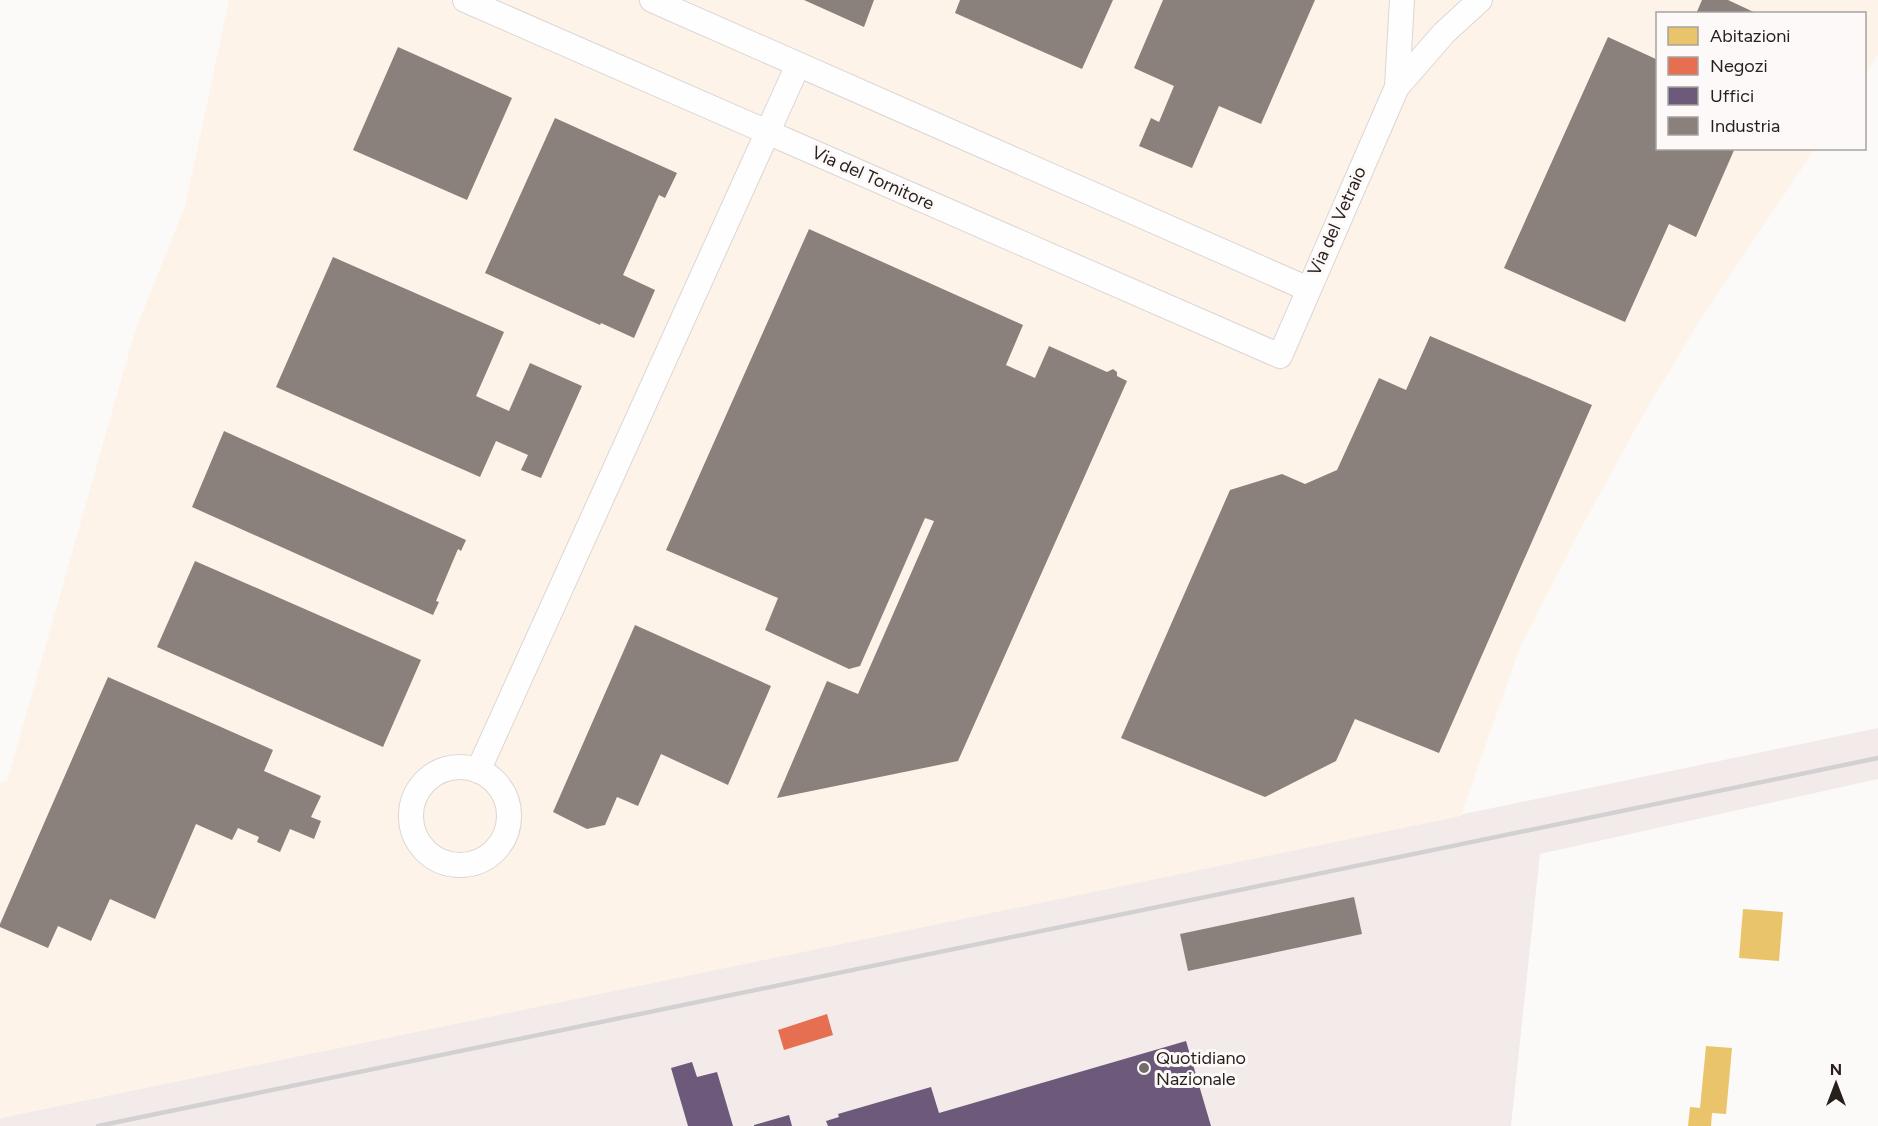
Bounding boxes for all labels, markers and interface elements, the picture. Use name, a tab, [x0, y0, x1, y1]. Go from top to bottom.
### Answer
legend	[1656, 12, 1866, 150]
text: Abitazioni	[1710, 25, 1791, 47]
text: Negozi	[1710, 55, 1768, 77]
text: Uffici	[1710, 85, 1754, 107]
text: Industria	[1710, 115, 1780, 137]
street label: Via del Tornitore	[808, 141, 938, 215]
street label: Via del Vetraio	[1303, 163, 1371, 279]
place label: Quotidiano Nazionale	[1156, 1047, 1246, 1090]
north arrow	[1806, 1054, 1866, 1114]
text: N	[1830, 1060, 1842, 1079]
marker: Quotidiano Nazionale	[1137, 1061, 1151, 1075]

